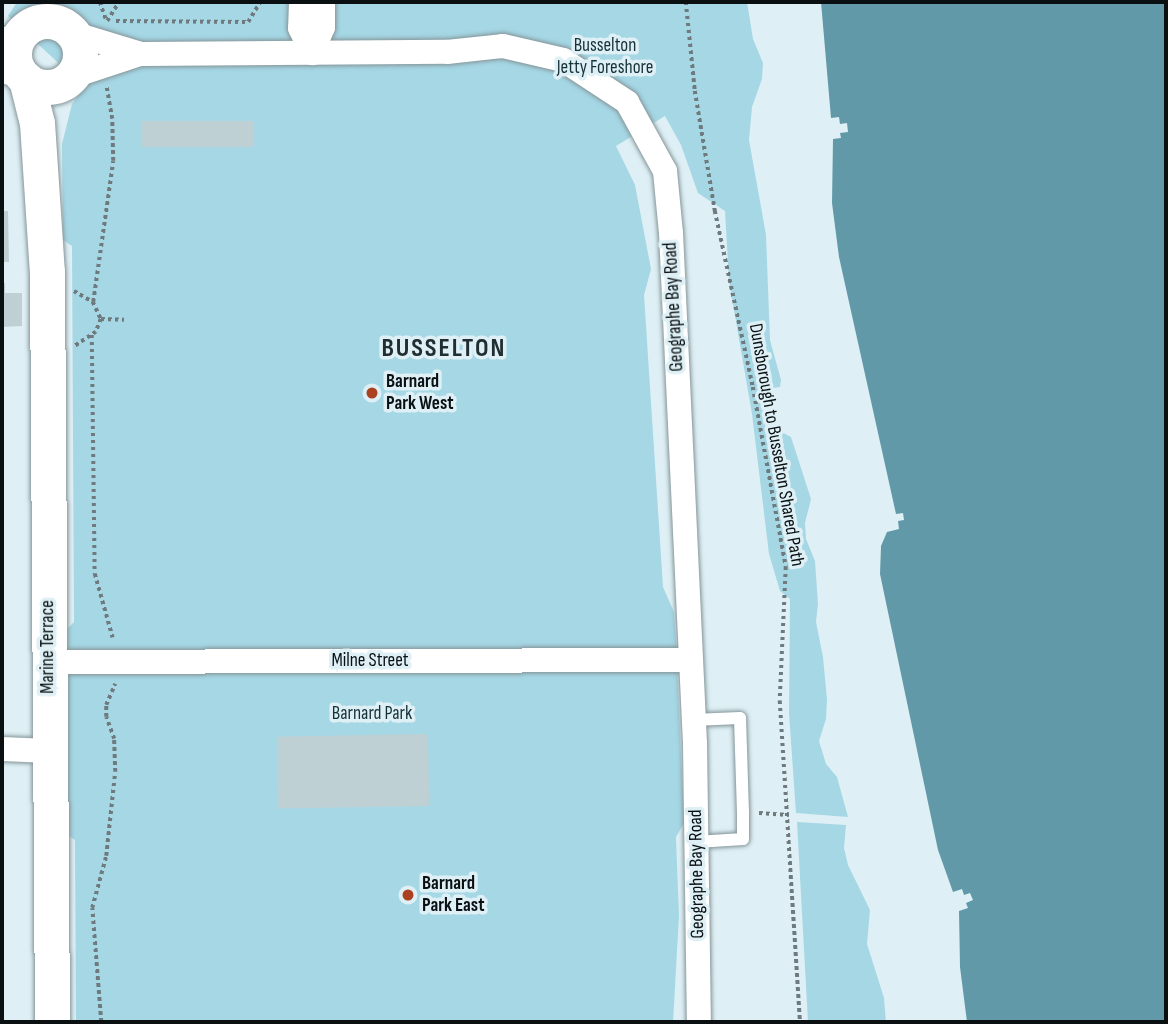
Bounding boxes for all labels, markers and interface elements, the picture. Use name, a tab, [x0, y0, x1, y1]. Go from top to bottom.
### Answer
park label: Busselton Jetty Foreshore	[557, 35, 653, 79]
street label: Geographe Bay Road	[659, 242, 689, 372]
street label: Dunsborough to Busselton Shared Path	[743, 322, 809, 568]
district label: BUSSELTON	[383, 333, 505, 365]
place label: Barnard Park West	[386, 371, 454, 415]
marker: Barnard Park West	[364, 385, 380, 401]
street label: Marine Terrace	[37, 600, 59, 694]
street label: Milne Street	[331, 650, 409, 672]
park label: Barnard Park	[332, 703, 412, 725]
street label: Geographe Bay Road	[684, 809, 710, 939]
place label: Barnard Park East	[422, 873, 484, 917]
marker: Barnard Park East	[400, 887, 416, 903]

